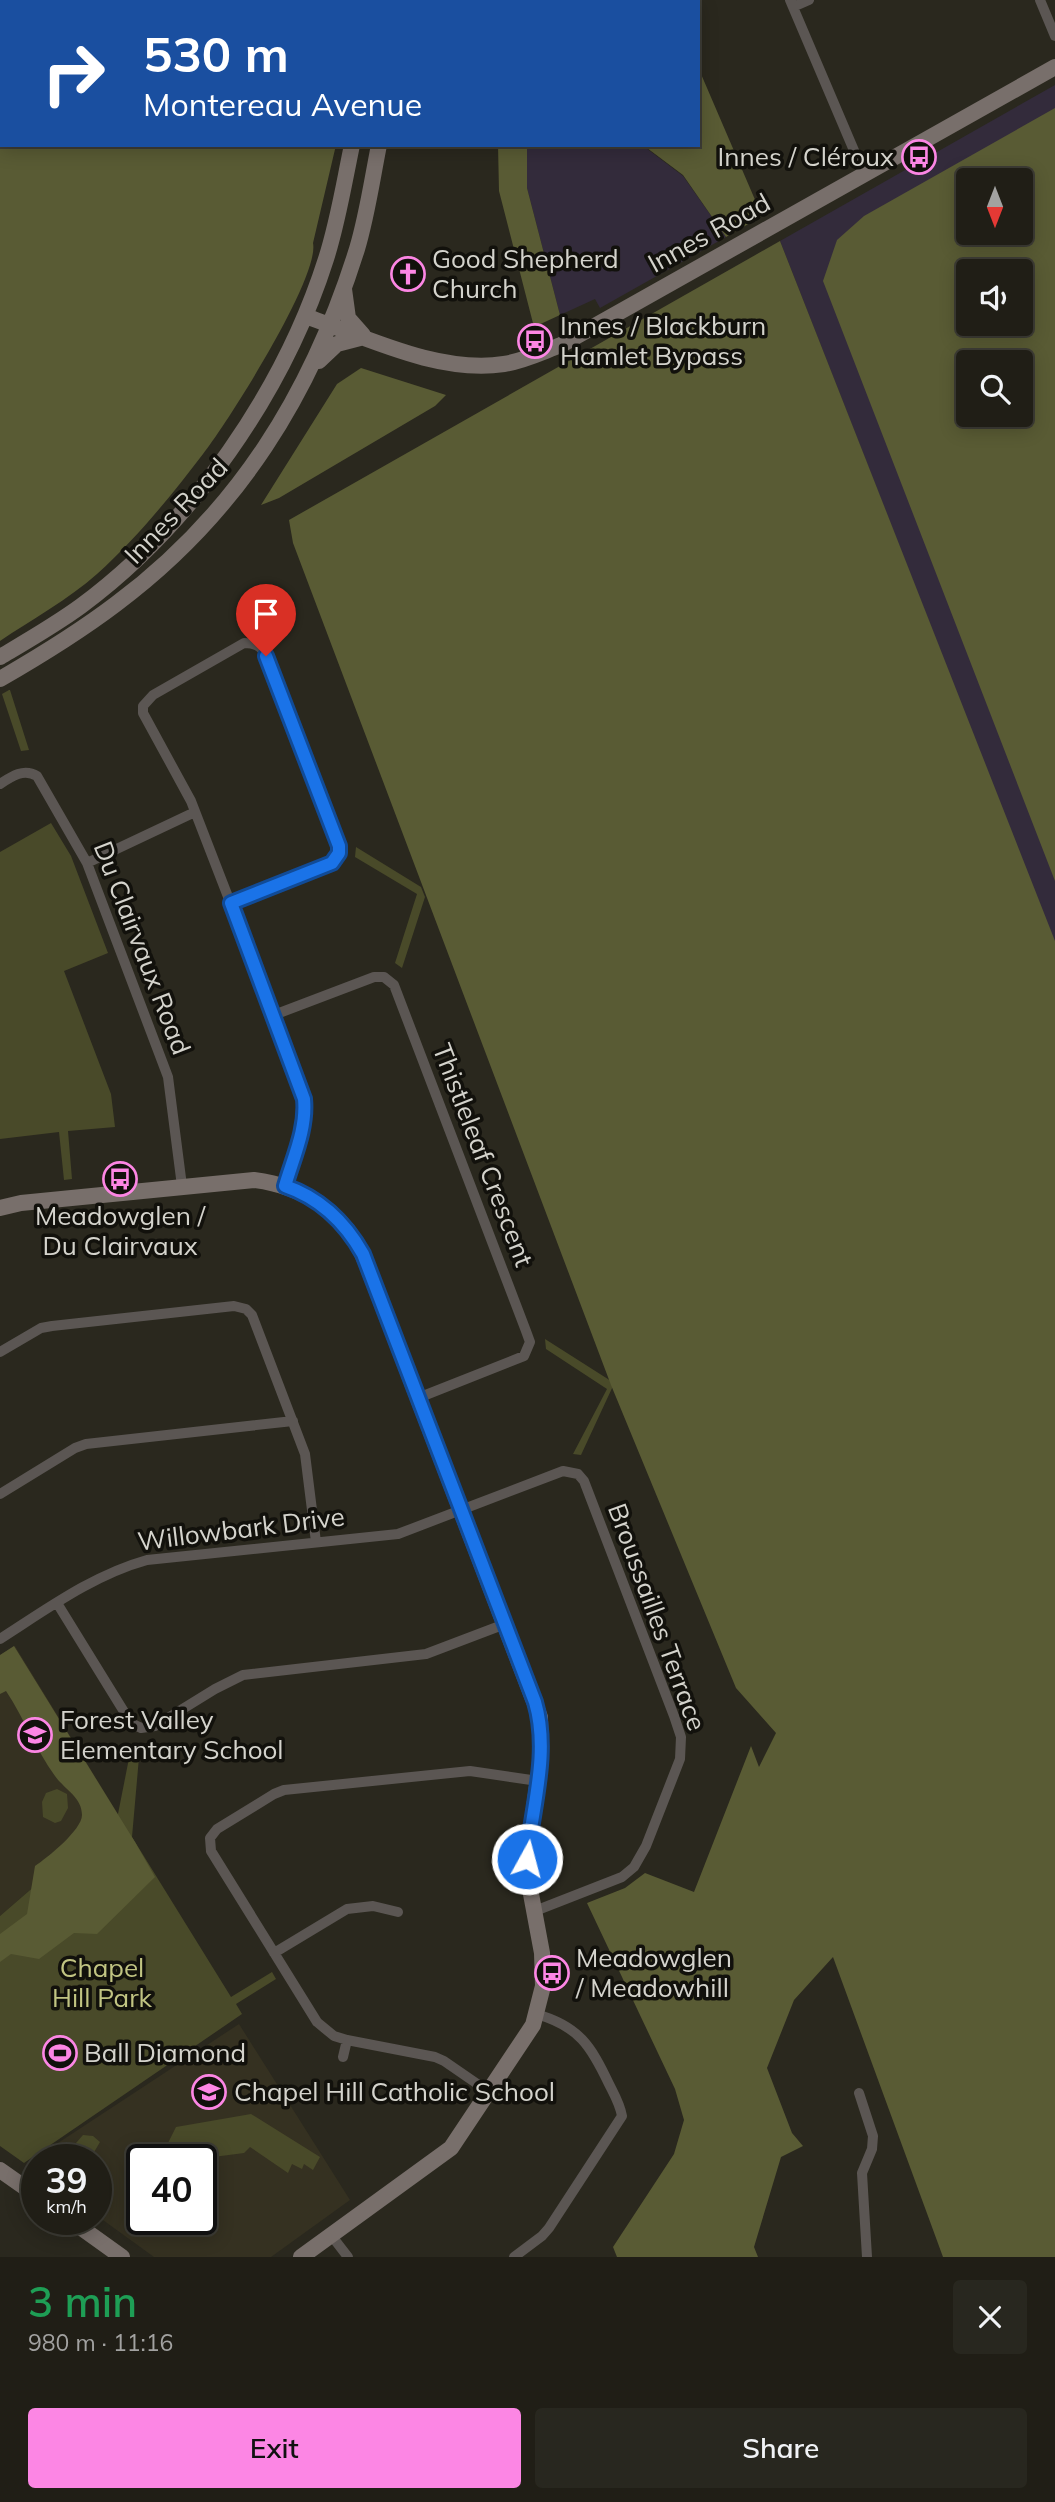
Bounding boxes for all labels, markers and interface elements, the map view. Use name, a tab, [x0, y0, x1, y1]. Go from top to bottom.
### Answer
text: 530 m	[143, 23, 289, 84]
icon: right	[28, 28, 119, 119]
text: Montereau Avenue	[143, 84, 422, 124]
bus stop icon: Innes / Cléroux	[900, 138, 938, 176]
place label: Innes / Cléroux	[718, 140, 894, 173]
north arrow	[956, 168, 1032, 245]
map controls	[956, 168, 1033, 427]
street label: Innes Road	[642, 185, 776, 280]
place label: Good Shepherd Church	[432, 242, 619, 305]
church icon: Good Shepherd Church	[389, 255, 427, 293]
button: sound	[956, 259, 1033, 336]
place label: Innes / Blackburn Hamlet Bypass	[560, 309, 766, 372]
bus stop icon: Innes / Blackburn Hamlet Bypass	[516, 322, 554, 360]
button: search	[956, 350, 1033, 427]
street label: Innes Road	[117, 451, 234, 571]
pin	[236, 584, 296, 656]
icon: arrive	[247, 595, 285, 633]
street label: Du Clairvaux Road	[87, 837, 198, 1059]
street label: Thistleleaf Crescent	[426, 1039, 541, 1271]
bus stop icon: Meadowglen / Du Clairvaux	[101, 1160, 139, 1198]
place label: Meadowglen / Du Clairvaux	[35, 1199, 207, 1262]
street label: Willowbark Drive	[136, 1499, 346, 1558]
street label: Broussailles Terrace	[601, 1499, 714, 1735]
place label: Forest Valley Elementary School	[60, 1703, 284, 1766]
school or university icon: Forest Valley Elementary School	[16, 1716, 54, 1754]
position arrow	[490, 1822, 564, 1896]
place label: Meadowglen / Meadowhill	[575, 1941, 732, 2004]
park label: Chapel Hill Park	[52, 1951, 153, 2014]
bus stop icon: Meadowglen / Meadowhill	[533, 1954, 571, 1992]
sports icon: Ball Diamond	[41, 2034, 79, 2072]
place label: Ball Diamond	[84, 2036, 246, 2069]
school or university icon: Chapel Hill Catholic School	[190, 2073, 228, 2111]
place label: Chapel Hill Catholic School	[234, 2075, 555, 2108]
speed limit sign: 40	[126, 2144, 217, 2235]
text: 39	[45, 2158, 88, 2202]
text: km/h	[46, 2195, 87, 2218]
text: 3 min	[28, 2275, 137, 2328]
button: close	[953, 2280, 1027, 2354]
text: 980 m · 11:16	[28, 2328, 173, 2357]
button: Exit	[28, 2408, 521, 2488]
button: Share	[535, 2408, 1027, 2488]

